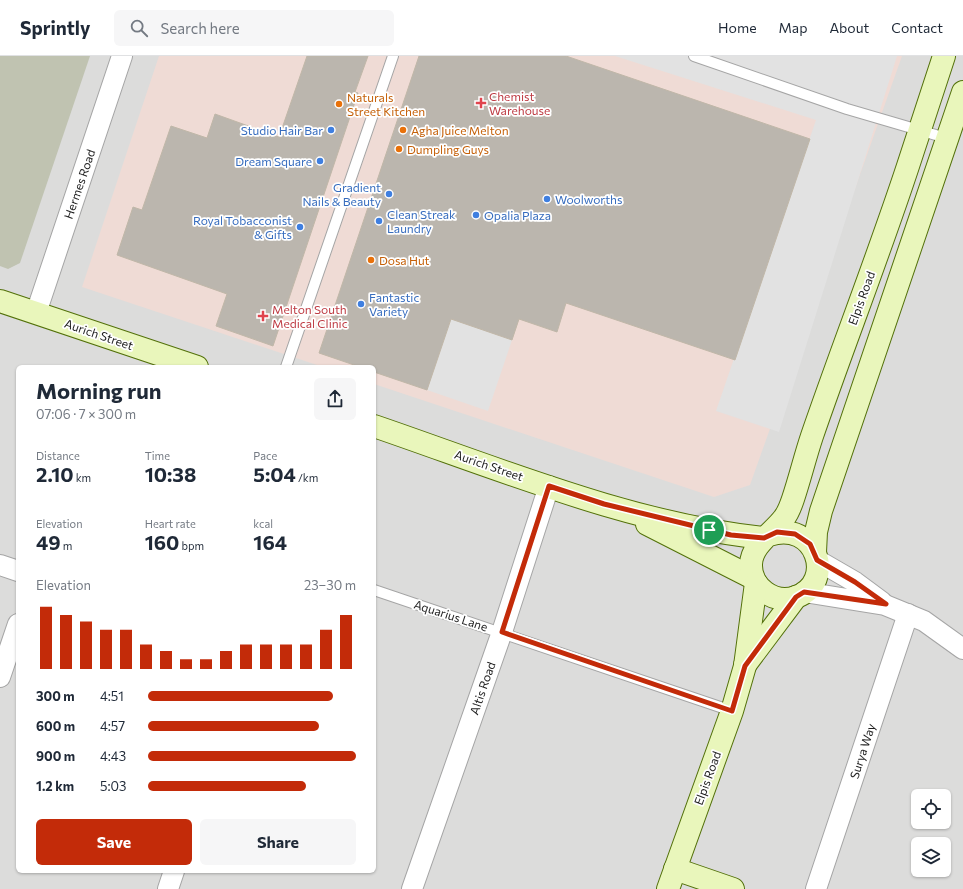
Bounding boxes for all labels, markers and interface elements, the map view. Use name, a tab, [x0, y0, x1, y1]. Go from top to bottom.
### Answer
search box	[114, 10, 394, 46]
text: Sprintly	[20, 16, 90, 39]
icon: search	[128, 17, 150, 39]
text: Search here	[160, 19, 240, 37]
text: Home	[718, 19, 757, 36]
text: Map	[779, 19, 807, 36]
text: About	[829, 19, 869, 36]
text: Contact	[891, 19, 943, 36]
place label: Chemist Warehouse	[489, 89, 550, 117]
place label: Naturals Street Kitchen	[347, 90, 425, 118]
marker: Chemist Warehouse	[476, 98, 486, 108]
marker: Naturals Street Kitchen	[334, 99, 344, 109]
place label: Studio Hair Bar	[241, 123, 323, 137]
place label: Agha Juice Melton	[411, 123, 509, 138]
marker: Studio Hair Bar	[326, 125, 336, 135]
marker: Agha Juice Melton	[398, 125, 408, 135]
place label: Dumpling Guys	[407, 142, 489, 156]
marker: Dumpling Guys	[394, 144, 404, 154]
street label: Hermes Road	[61, 147, 97, 221]
place label: Dream Square	[235, 154, 312, 168]
marker: Dream Square	[315, 156, 325, 166]
place label: Gradient Nails & Beauty	[302, 180, 381, 208]
marker: Gradient Nails & Beauty	[384, 189, 394, 199]
place label: Woolworths	[555, 192, 622, 206]
marker: Woolworths	[542, 194, 552, 204]
place label: Clean Streak Laundry	[387, 207, 456, 235]
place label: Opalia Plaza	[484, 208, 551, 222]
marker: Opalia Plaza	[471, 210, 481, 220]
place label: Royal Tobacconist & Gifts	[193, 213, 292, 241]
marker: Clean Streak Laundry	[374, 216, 384, 226]
marker: Royal Tobacconist & Gifts	[295, 222, 305, 232]
place label: Dosa Hut	[379, 253, 430, 267]
marker: Dosa Hut	[366, 255, 376, 265]
street label: Elpis Road	[845, 269, 877, 327]
place label: Fantastic Variety	[369, 290, 419, 318]
marker: Fantastic Variety	[356, 299, 366, 309]
place label: Melton South Medical Clinic	[272, 302, 348, 330]
marker: Melton South Medical Clinic	[257, 310, 269, 322]
street label: Aurich Street	[63, 316, 135, 352]
text: Morning run	[36, 377, 162, 404]
button: share	[314, 378, 356, 420]
text: 07:06 · 7 × 300 m	[36, 406, 136, 422]
street label: Aurich Street	[453, 447, 525, 483]
text: Distance	[36, 449, 80, 462]
text: Time	[145, 449, 170, 462]
text: Pace	[253, 449, 277, 462]
text: 2.10	[36, 462, 74, 486]
text: 10:38	[145, 462, 196, 486]
text: 5:04	[253, 462, 296, 486]
text: km	[74, 471, 91, 484]
text: /km	[296, 471, 318, 484]
pin	[692, 513, 726, 547]
text: Elevation	[36, 517, 82, 530]
text: Heart rate	[145, 517, 196, 530]
text: kcal	[253, 517, 273, 530]
icon: arrive	[698, 519, 720, 541]
text: 49	[36, 530, 61, 554]
text: 160	[145, 530, 179, 554]
text: 164	[253, 530, 287, 554]
text: m	[61, 539, 72, 552]
text: bpm	[179, 539, 204, 552]
text: Elevation	[36, 577, 91, 593]
text: 23–30 m	[304, 577, 356, 593]
street label: Aquarius Lane	[412, 596, 490, 634]
street label: Altis Road	[466, 660, 498, 716]
text: 300 m	[36, 688, 75, 704]
text: 4:51	[100, 688, 124, 704]
text: 600 m	[36, 718, 75, 734]
text: 4:57	[100, 718, 125, 734]
street label: Surya Way	[847, 722, 877, 780]
text: 900 m	[36, 748, 75, 764]
text: 4:43	[100, 748, 126, 764]
street label: Elpis Road	[691, 749, 723, 807]
text: 1.2 km	[36, 778, 74, 794]
text: 5:03	[100, 778, 126, 794]
map controls	[911, 789, 951, 877]
button: locate	[911, 789, 951, 829]
button: Save	[36, 819, 192, 865]
button: Share	[200, 819, 356, 865]
button: layers	[911, 837, 951, 877]

